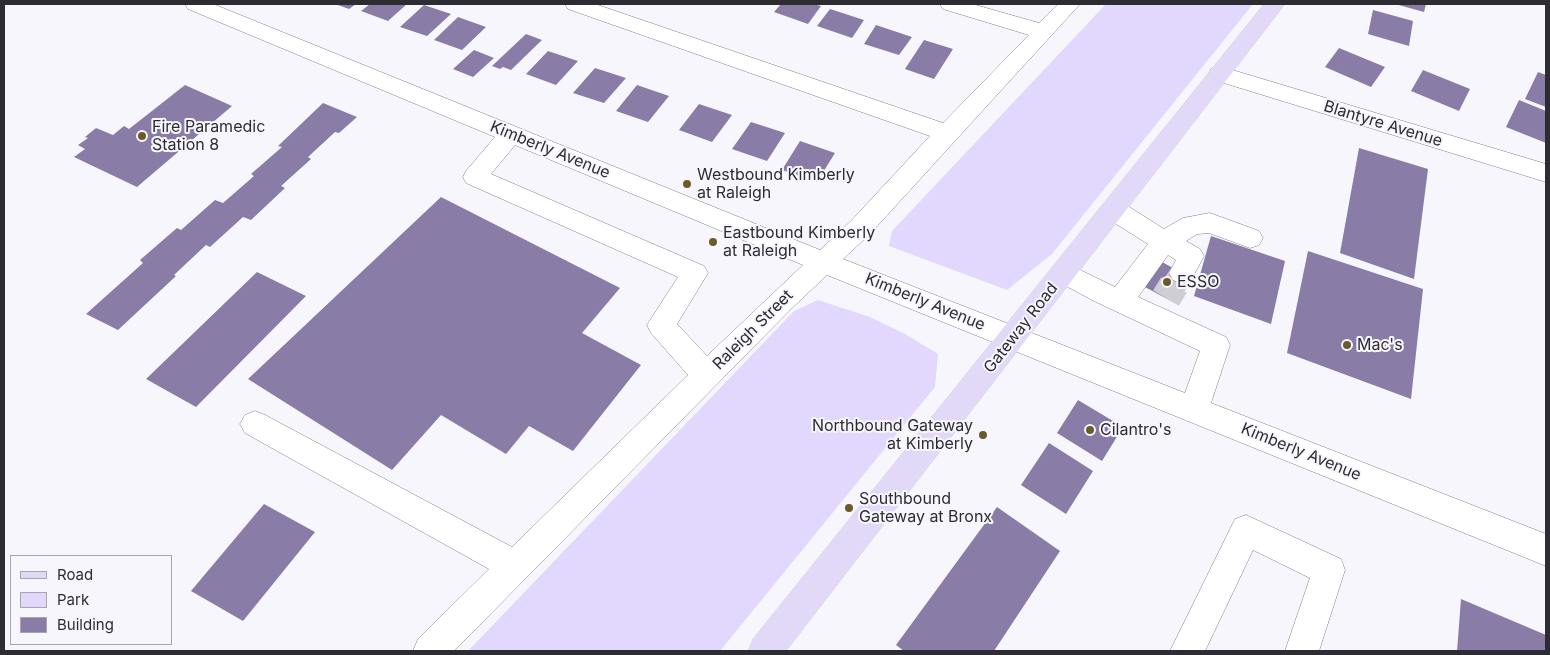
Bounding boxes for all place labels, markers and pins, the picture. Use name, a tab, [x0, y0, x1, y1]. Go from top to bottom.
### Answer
place label: Fire Paramedic Station 8	[152, 117, 265, 155]
marker: Fire Paramedic Station 8	[136, 130, 148, 142]
place label: Westbound Kimberly at Raleigh	[697, 165, 855, 203]
marker: Westbound Kimberly at Raleigh	[681, 178, 693, 190]
place label: Eastbound Kimberly at Raleigh	[723, 223, 875, 261]
marker: Eastbound Kimberly at Raleigh	[707, 236, 719, 248]
place label: ESSO	[1177, 272, 1219, 292]
marker: ESSO	[1161, 276, 1173, 288]
place label: Mac's	[1357, 335, 1403, 355]
marker: Mac's	[1341, 339, 1353, 351]
place label: Northbound Gateway at Kimberly	[812, 416, 973, 454]
place label: Cilantro's	[1100, 420, 1171, 440]
marker: Cilantro's	[1084, 424, 1096, 436]
marker: Northbound Gateway at Kimberly	[977, 429, 989, 441]
place label: Southbound Gateway at Bronx	[859, 489, 992, 527]
marker: Southbound Gateway at Bronx	[843, 502, 855, 514]

